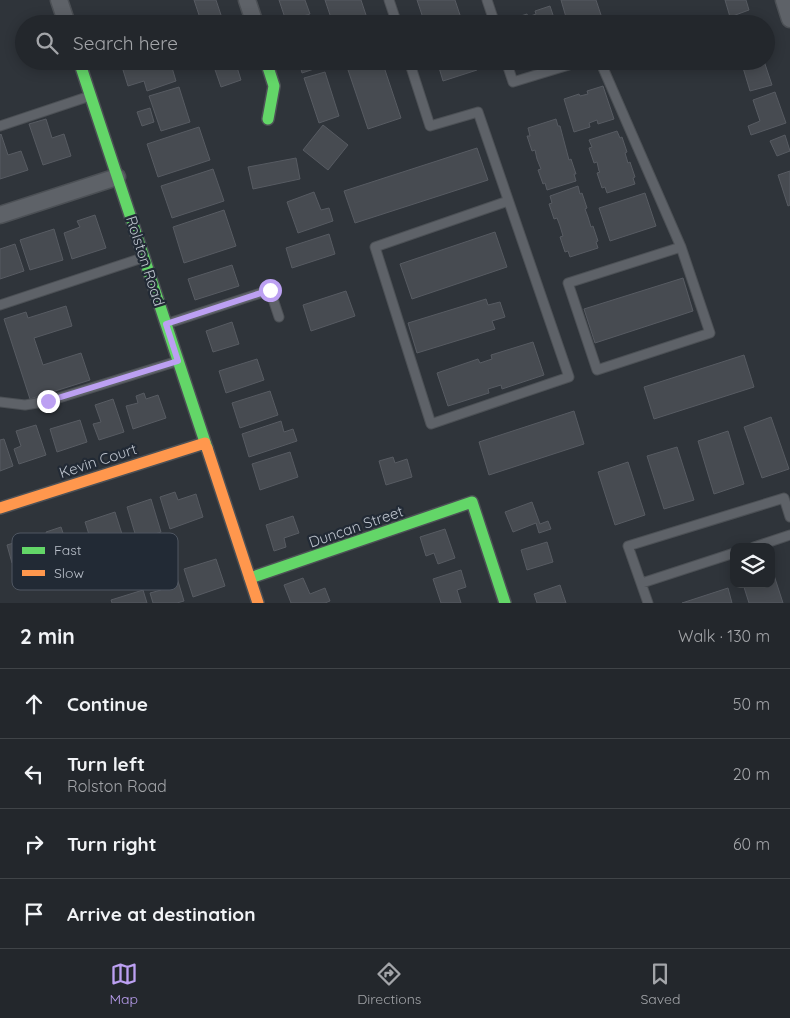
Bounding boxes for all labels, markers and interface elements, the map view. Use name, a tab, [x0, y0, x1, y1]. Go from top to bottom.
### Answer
search box	[15, 15, 775, 70]
icon: search	[33, 29, 61, 57]
text: Search here	[73, 31, 178, 55]
street label: Rolston Road	[122, 213, 169, 308]
route start	[259, 279, 282, 302]
route end	[37, 390, 60, 413]
street label: Kevin Court	[57, 439, 139, 482]
street label: Duncan Street	[306, 501, 406, 552]
legend	[12, 533, 178, 590]
text: Fast	[54, 541, 82, 559]
map controls	[730, 543, 775, 588]
button: layers	[730, 543, 775, 588]
text: Slow	[54, 564, 84, 582]
text: 2 min	[20, 623, 75, 649]
text: Walk · 130 m	[678, 626, 770, 646]
icon: ahead	[20, 690, 48, 718]
text: Continue	[67, 692, 148, 716]
text: 50 m	[733, 694, 770, 714]
text: Turn left	[67, 752, 145, 776]
icon: left	[20, 760, 48, 788]
text: 20 m	[733, 764, 770, 784]
text: Rolston Road	[67, 776, 167, 796]
icon: right	[20, 830, 48, 858]
text: Turn right	[67, 832, 156, 856]
text: 60 m	[733, 834, 770, 854]
icon: arrive	[20, 900, 48, 928]
text: Arrive at destination	[67, 902, 256, 926]
tab: Map	[110, 960, 138, 1008]
tab: Directions	[357, 960, 421, 1008]
tab: Saved	[640, 960, 680, 1008]

